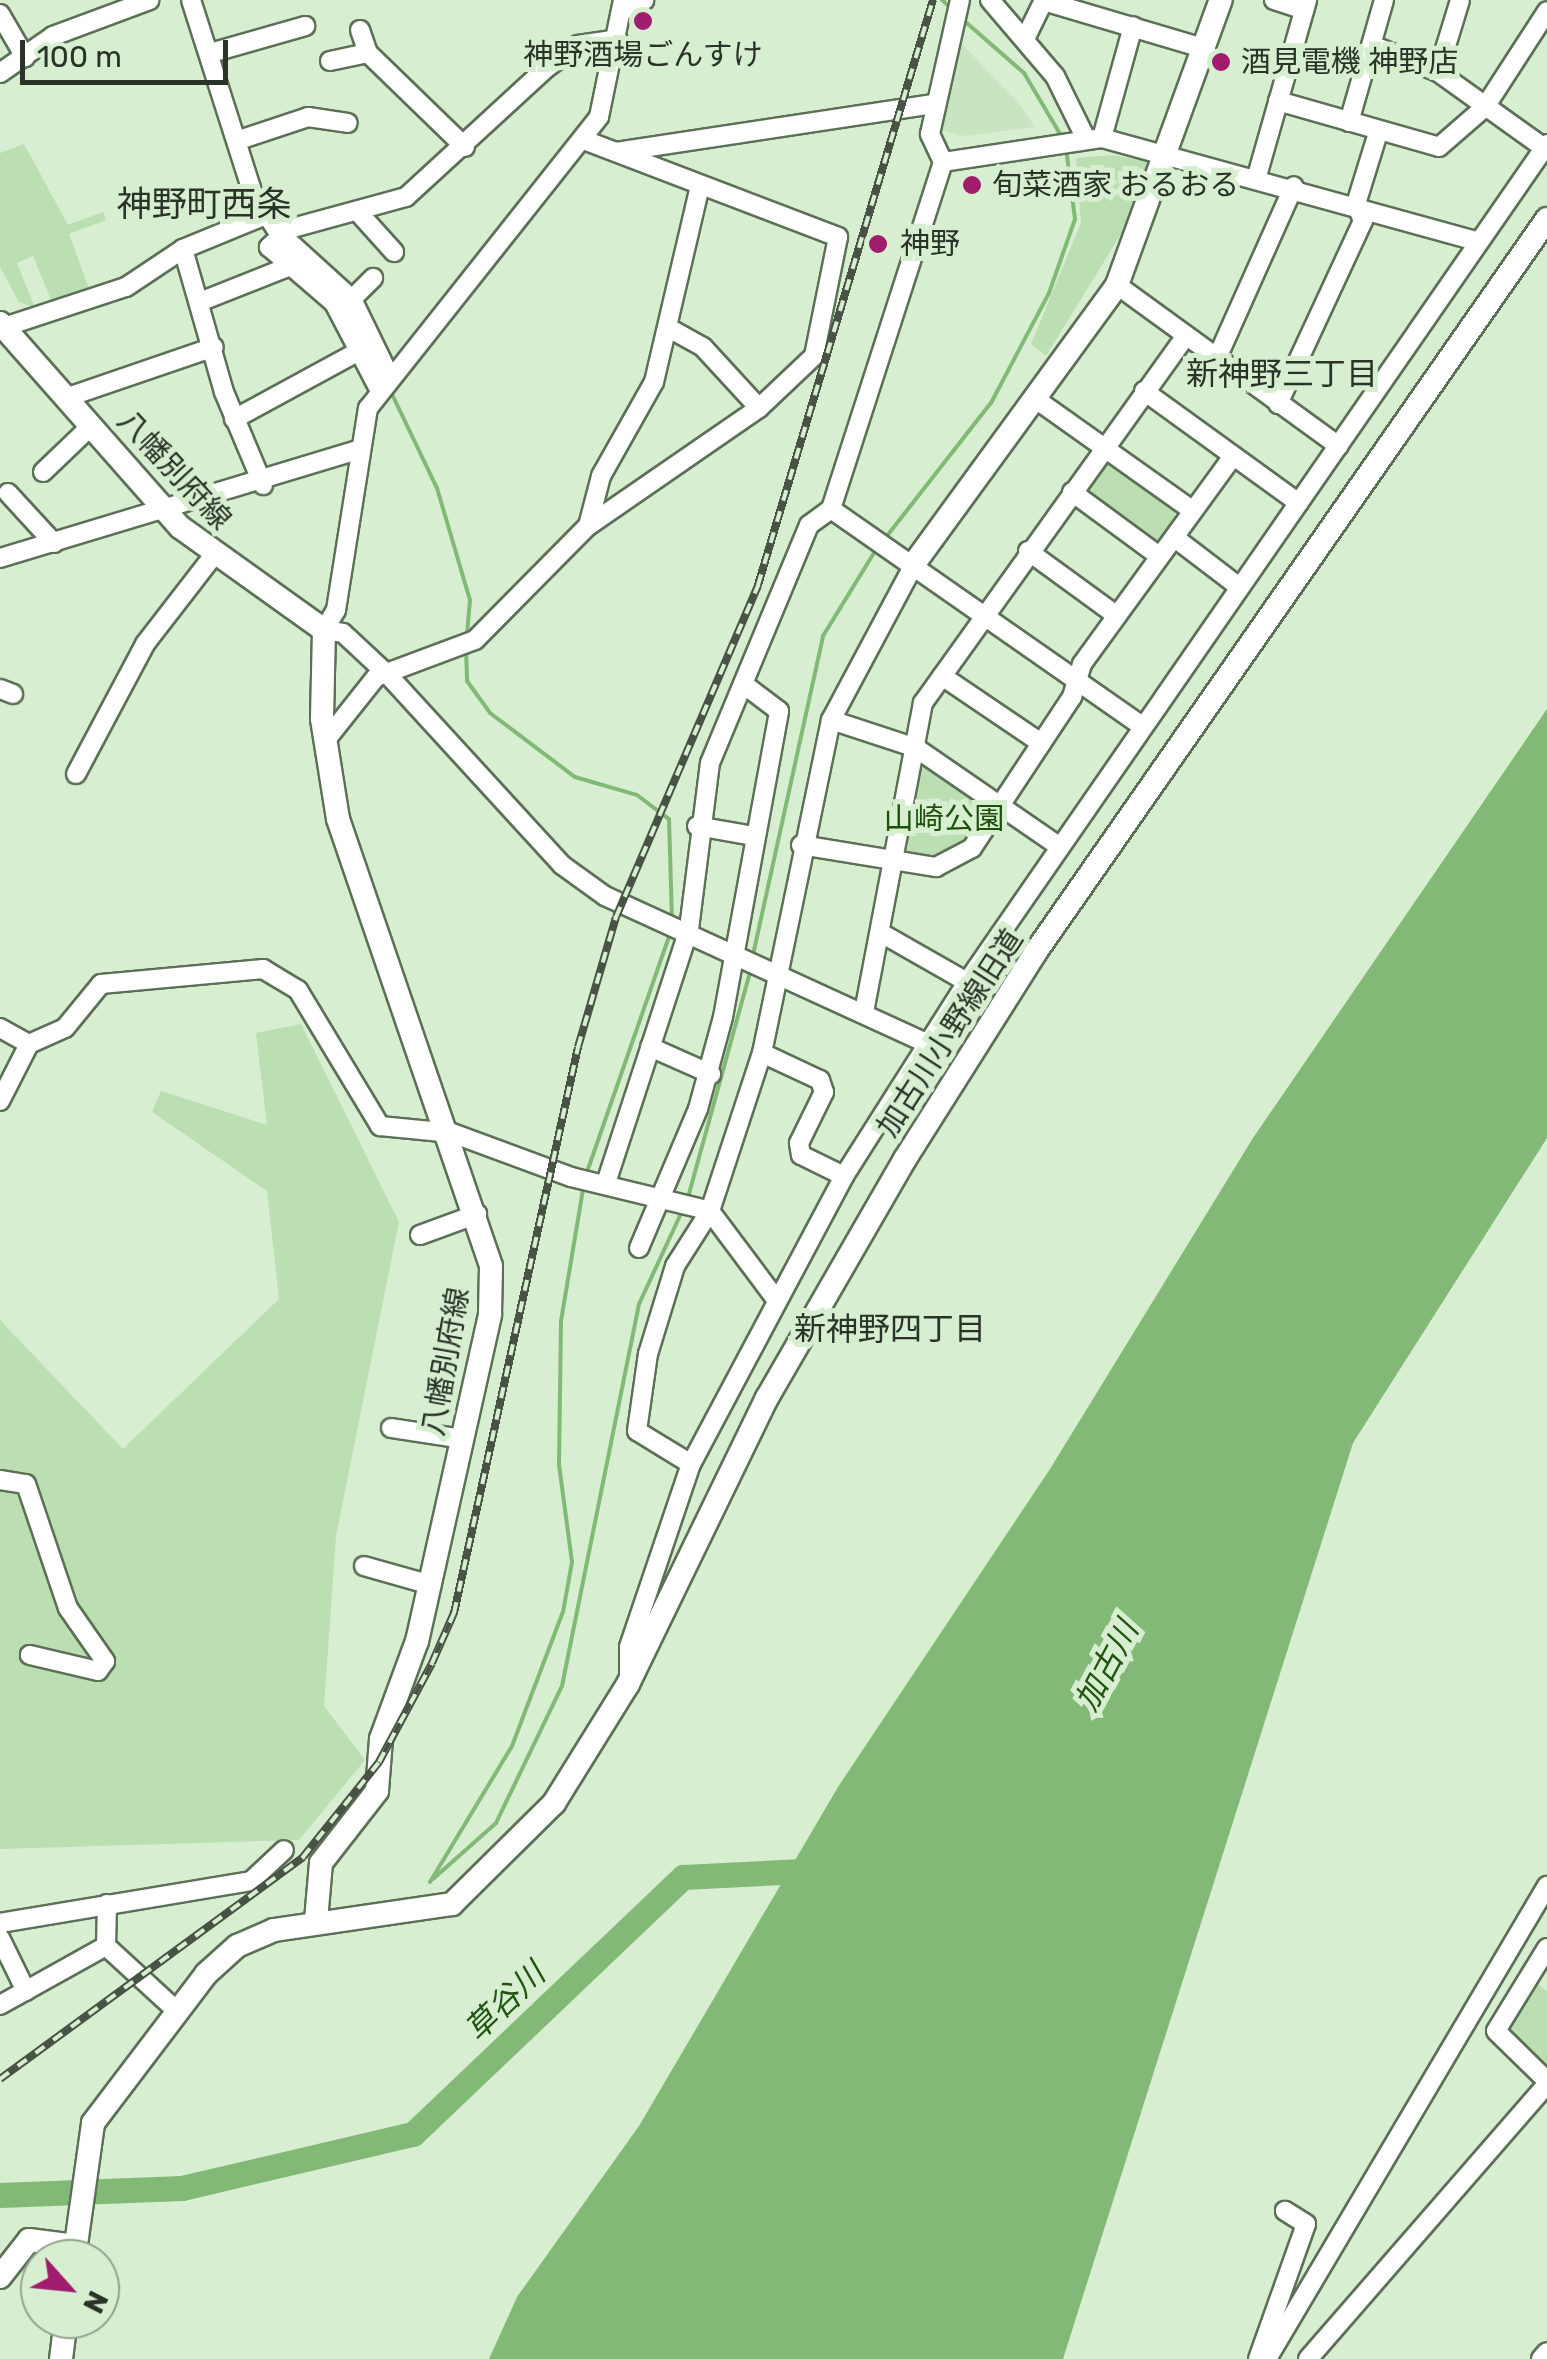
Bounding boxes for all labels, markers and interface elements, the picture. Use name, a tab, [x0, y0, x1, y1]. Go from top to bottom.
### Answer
marker: 神野酒場ごんすけ	[632, 10, 654, 32]
scale bar	[25, 20, 232, 82]
place label: 神野酒場ごんすけ	[523, 37, 763, 73]
text: 100 m	[37, 39, 122, 75]
place label: 酒見電機 神野店	[1241, 44, 1458, 80]
marker: 酒見電機 神野店	[1210, 51, 1232, 73]
place label: 旬菜酒家 おるおる	[992, 167, 1239, 203]
marker: 旬菜酒家 おるおる	[961, 174, 983, 196]
district label: 神野町西条	[117, 183, 291, 225]
place label: 神野	[900, 226, 960, 262]
marker: 神野	[865, 231, 891, 257]
district label: 新神野三丁目	[1186, 355, 1378, 393]
street label: 八幡別府線	[110, 403, 238, 537]
park label: 山崎公園	[884, 801, 1004, 837]
street label: 加古川小野線旧道	[870, 923, 1030, 1143]
street label: 八幡別府線	[415, 1285, 477, 1439]
district label: 新神野四丁目	[794, 1310, 986, 1348]
water label: 加古川	[1068, 1615, 1146, 1717]
water label: 草谷川	[457, 1955, 553, 2049]
north arrow	[20, 2239, 120, 2339]
text: N	[76, 2285, 115, 2318]

